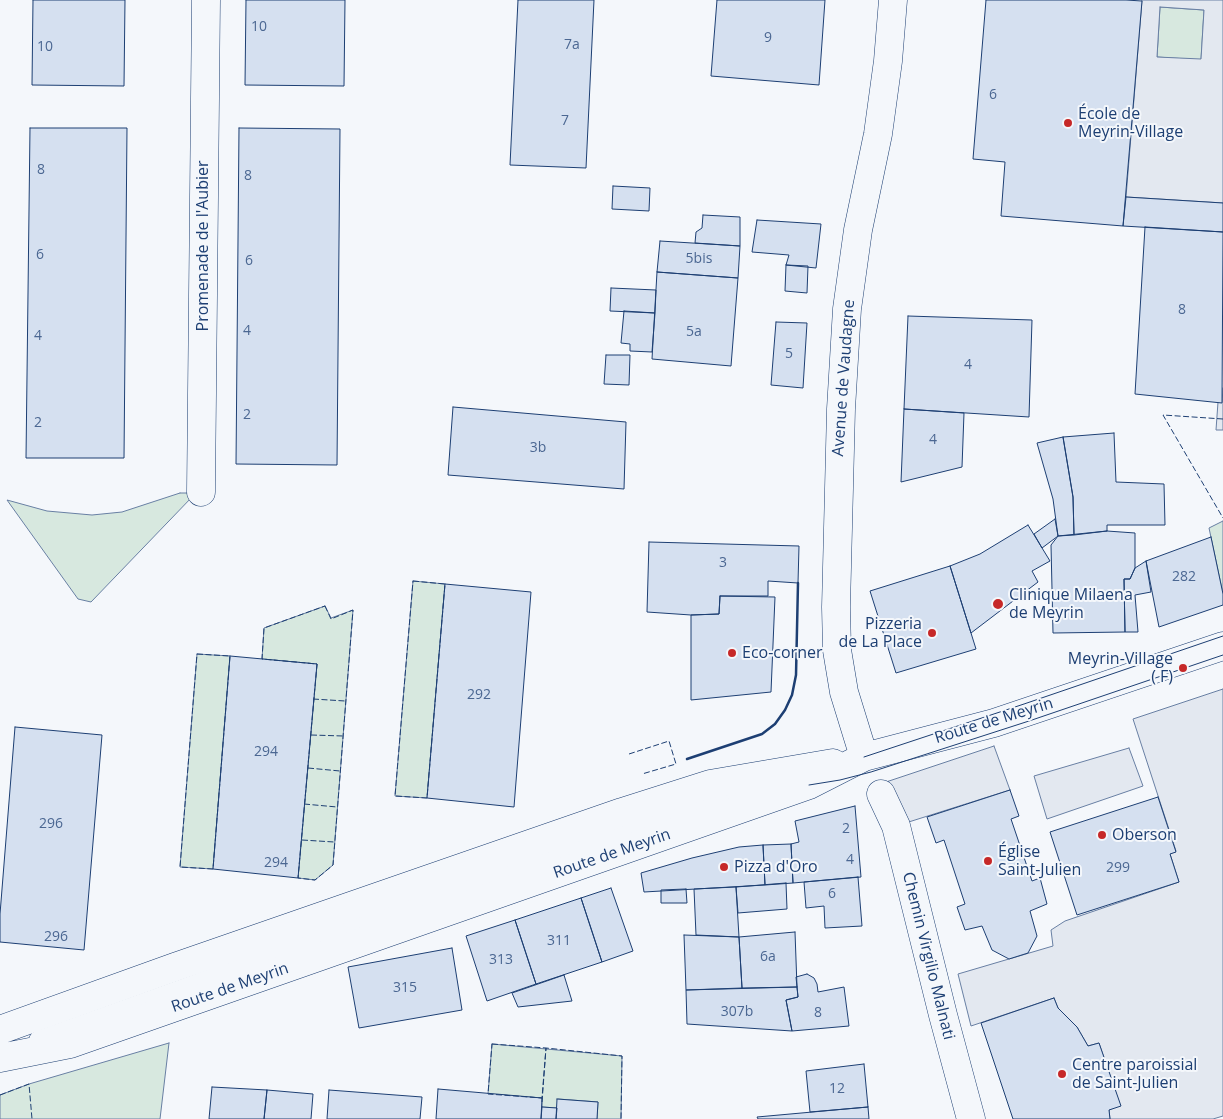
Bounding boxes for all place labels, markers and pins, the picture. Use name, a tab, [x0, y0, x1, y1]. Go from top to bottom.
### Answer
place label: École de Meyrin-Village	[1078, 104, 1183, 142]
marker: École de Meyrin-Village	[1062, 117, 1074, 129]
place label: Clinique Milaena de Meyrin	[1009, 585, 1133, 623]
marker: Clinique Milaena de Meyrin	[991, 597, 1005, 611]
place label: Pizzeria de La Place	[838, 614, 922, 652]
marker: Pizzeria de La Place	[926, 627, 938, 639]
place label: Eco-corner	[742, 643, 822, 663]
marker: Eco-corner	[726, 647, 738, 659]
place label: Meyrin-Village ( F)	[1068, 649, 1173, 687]
marker: Meyrin-Village ( F)	[1177, 662, 1189, 674]
place label: Oberson	[1112, 825, 1177, 845]
marker: Oberson	[1096, 829, 1108, 841]
place label: Église Saint-Julien	[998, 842, 1081, 880]
marker: Église Saint-Julien	[982, 855, 994, 867]
place label: Pizza d'Oro	[734, 857, 818, 877]
marker: Pizza d'Oro	[718, 861, 730, 873]
place label: Centre paroissial de Saint-Julien	[1072, 1055, 1197, 1093]
marker: Centre paroissial de Saint-Julien	[1056, 1068, 1068, 1080]

